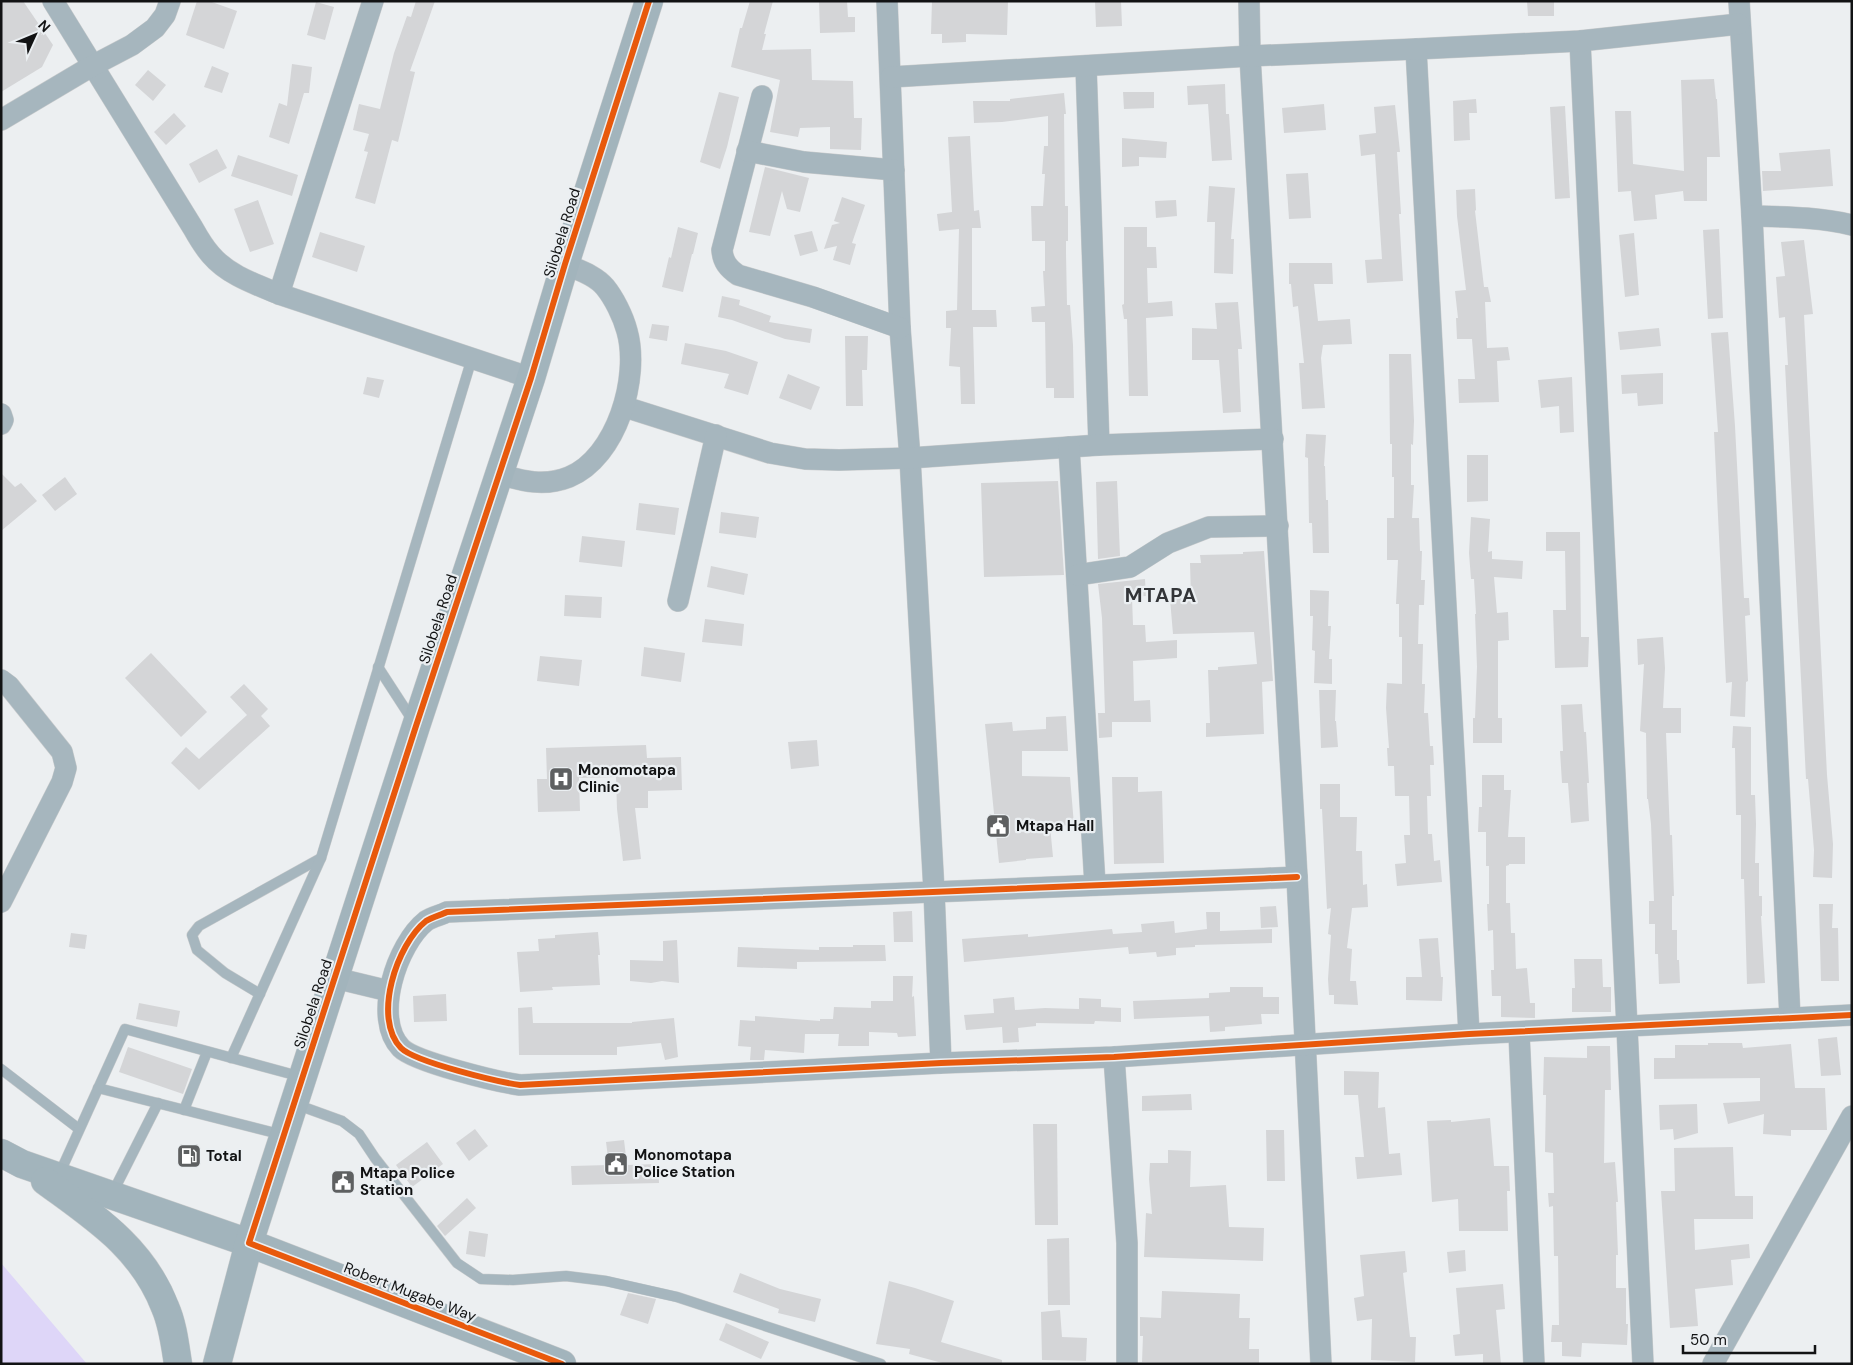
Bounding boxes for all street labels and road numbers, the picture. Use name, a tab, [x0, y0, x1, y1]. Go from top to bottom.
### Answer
street label: Silobela Road	[539, 186, 585, 280]
street label: Silobela Road	[414, 572, 462, 666]
street label: Silobela Road	[289, 957, 337, 1051]
street label: Robert Mugabe Way	[341, 1258, 480, 1327]

